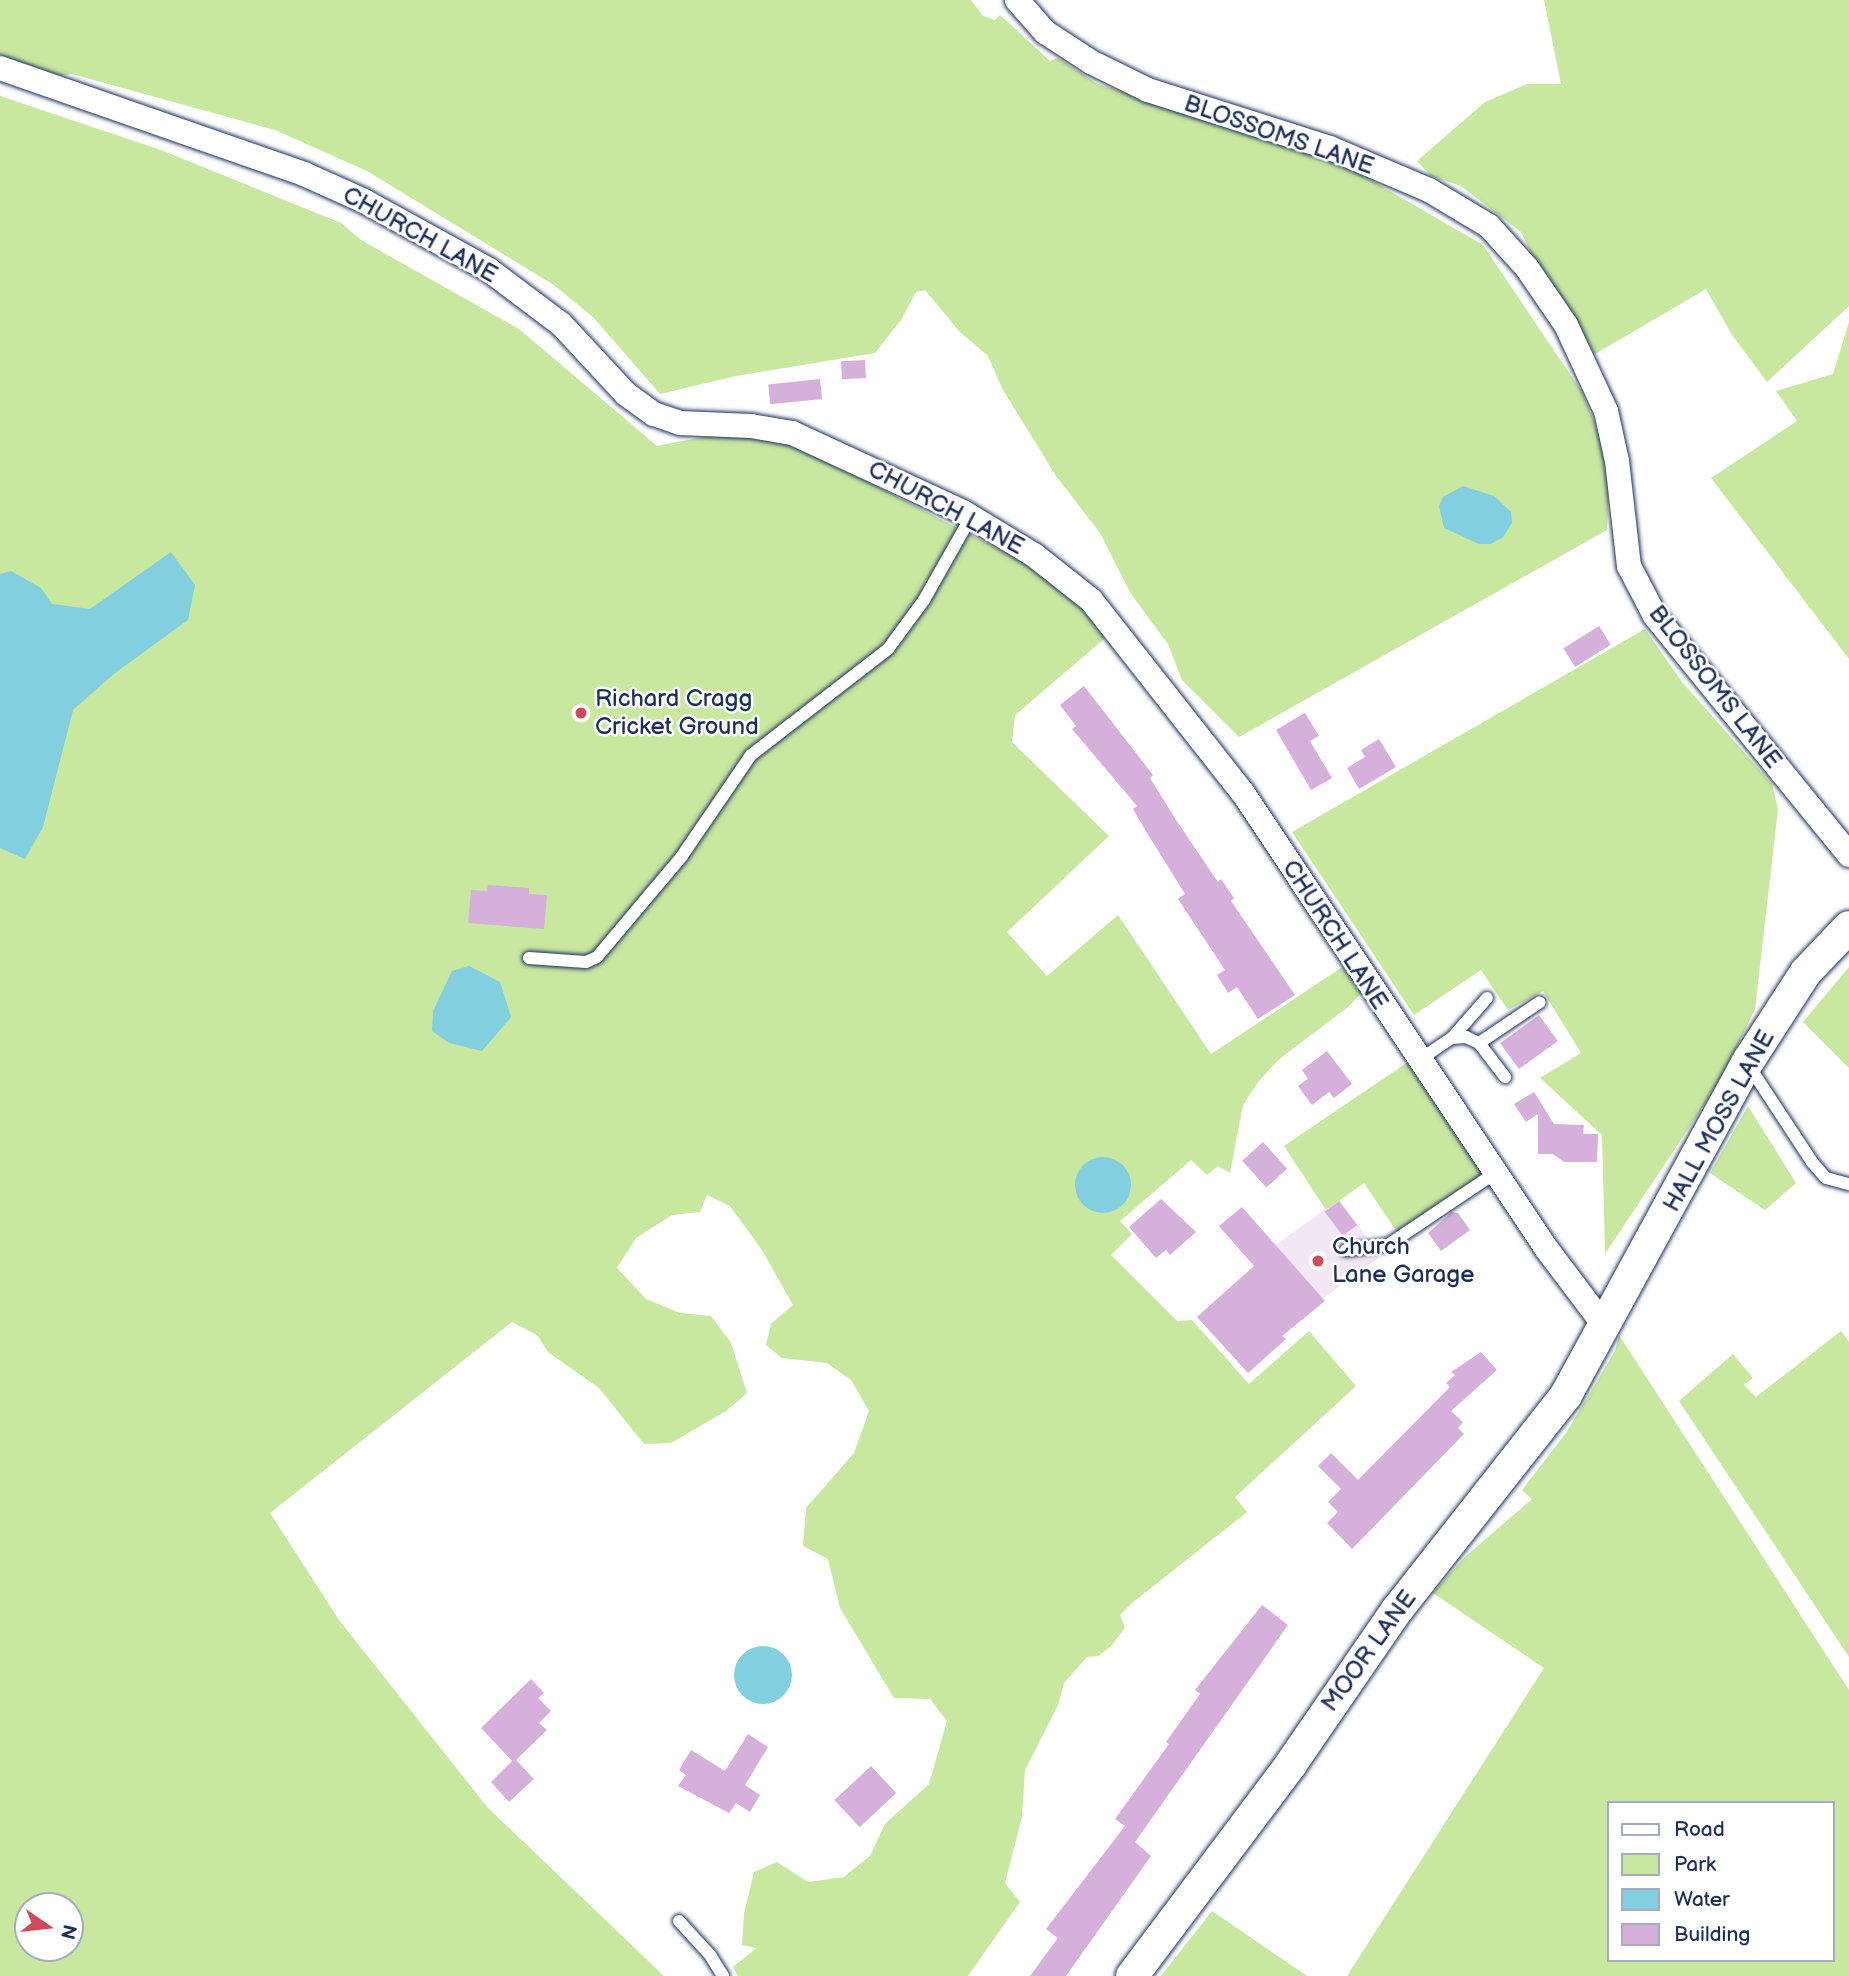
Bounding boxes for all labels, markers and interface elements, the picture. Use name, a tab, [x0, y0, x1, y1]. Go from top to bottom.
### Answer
street label: BLOSSOMS LANE	[1180, 89, 1378, 181]
street label: CHURCH LANE	[338, 181, 502, 289]
street label: CHURCH LANE	[863, 455, 1029, 561]
street label: BLOSSOMS LANE	[1642, 600, 1788, 774]
place label: Richard Cragg Cricket Ground	[595, 685, 759, 741]
marker: Richard Cragg Cricket Ground	[573, 705, 589, 721]
street label: CHURCH LANE	[1276, 855, 1394, 1015]
street label: HALL MOSS LANE	[1657, 1025, 1781, 1217]
place label: Church Lane Garage	[1332, 1233, 1474, 1289]
marker: Church Lane Garage	[1310, 1253, 1326, 1269]
street label: MOOR LANE	[1315, 1585, 1423, 1717]
legend	[1608, 1801, 1835, 1962]
text: Road	[1674, 1817, 1725, 1842]
text: Park	[1674, 1852, 1716, 1877]
text: Water	[1674, 1887, 1730, 1912]
north arrow	[14, 1892, 84, 1962]
text: N	[55, 1922, 81, 1941]
text: Building	[1674, 1922, 1750, 1947]

